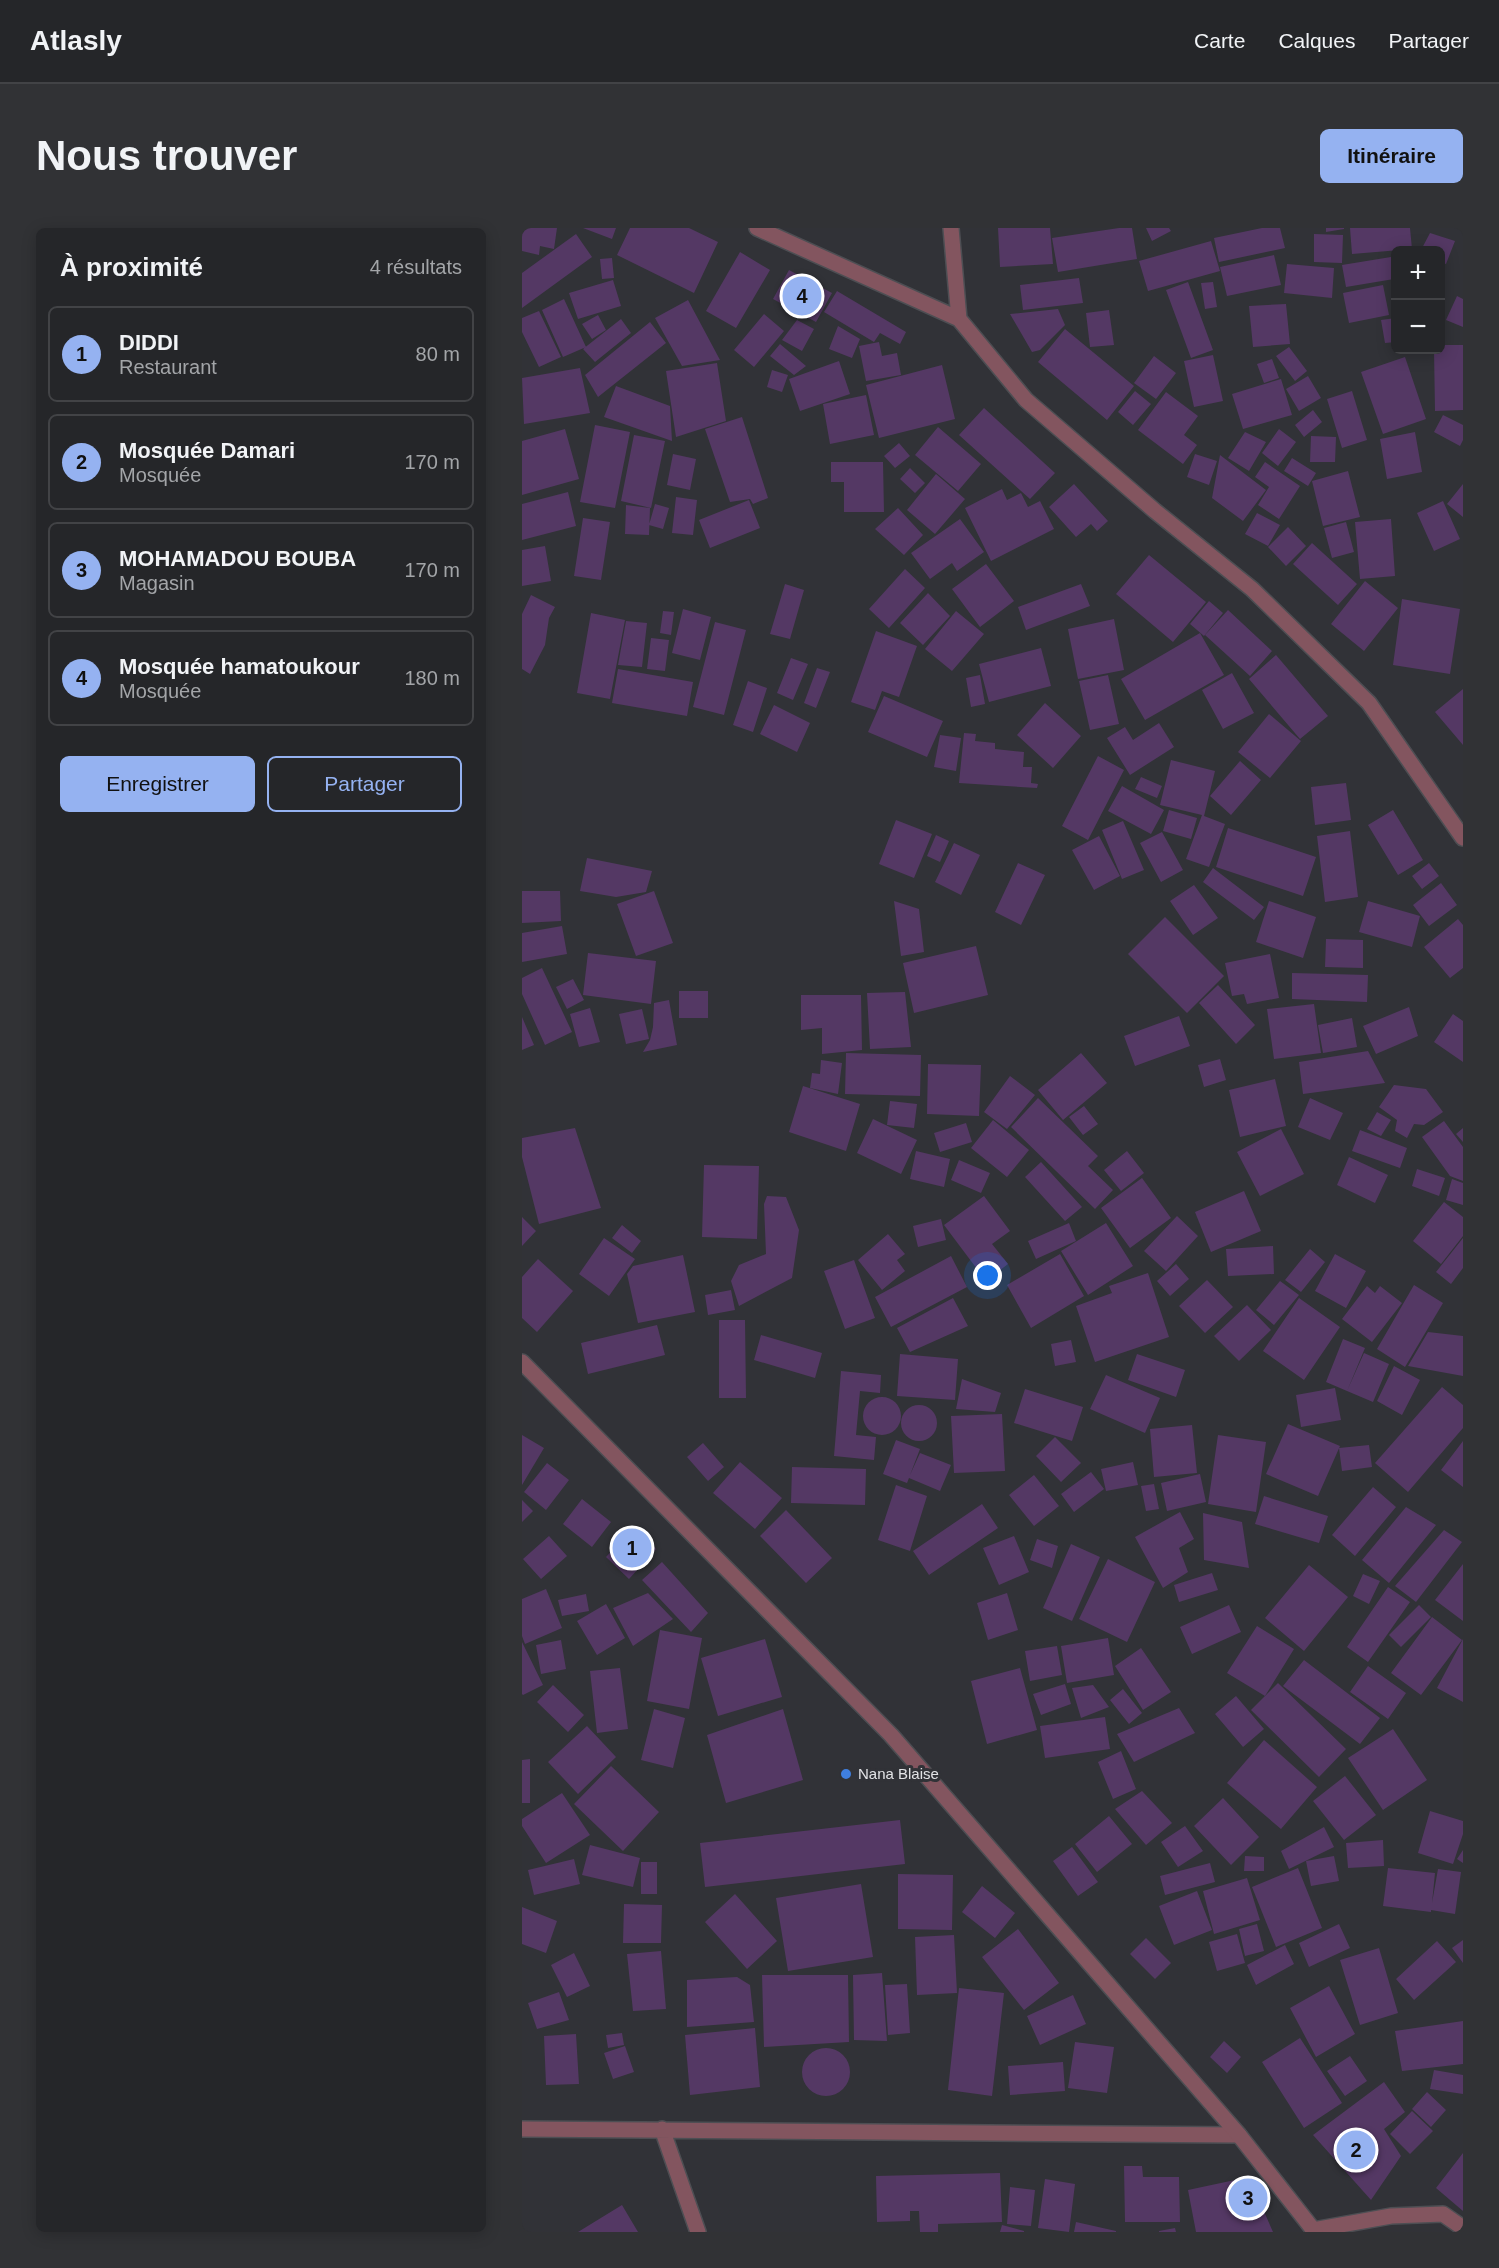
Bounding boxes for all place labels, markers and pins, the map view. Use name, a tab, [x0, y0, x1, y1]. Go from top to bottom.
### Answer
pin: 4	[782, 274, 822, 318]
pin: 1	[612, 1526, 652, 1570]
place label: Nana Blaise	[858, 1765, 939, 1782]
marker: Nana Blaise	[839, 1767, 853, 1781]
pin: 2	[1336, 2128, 1376, 2172]
pin: 3	[1228, 2176, 1268, 2220]

